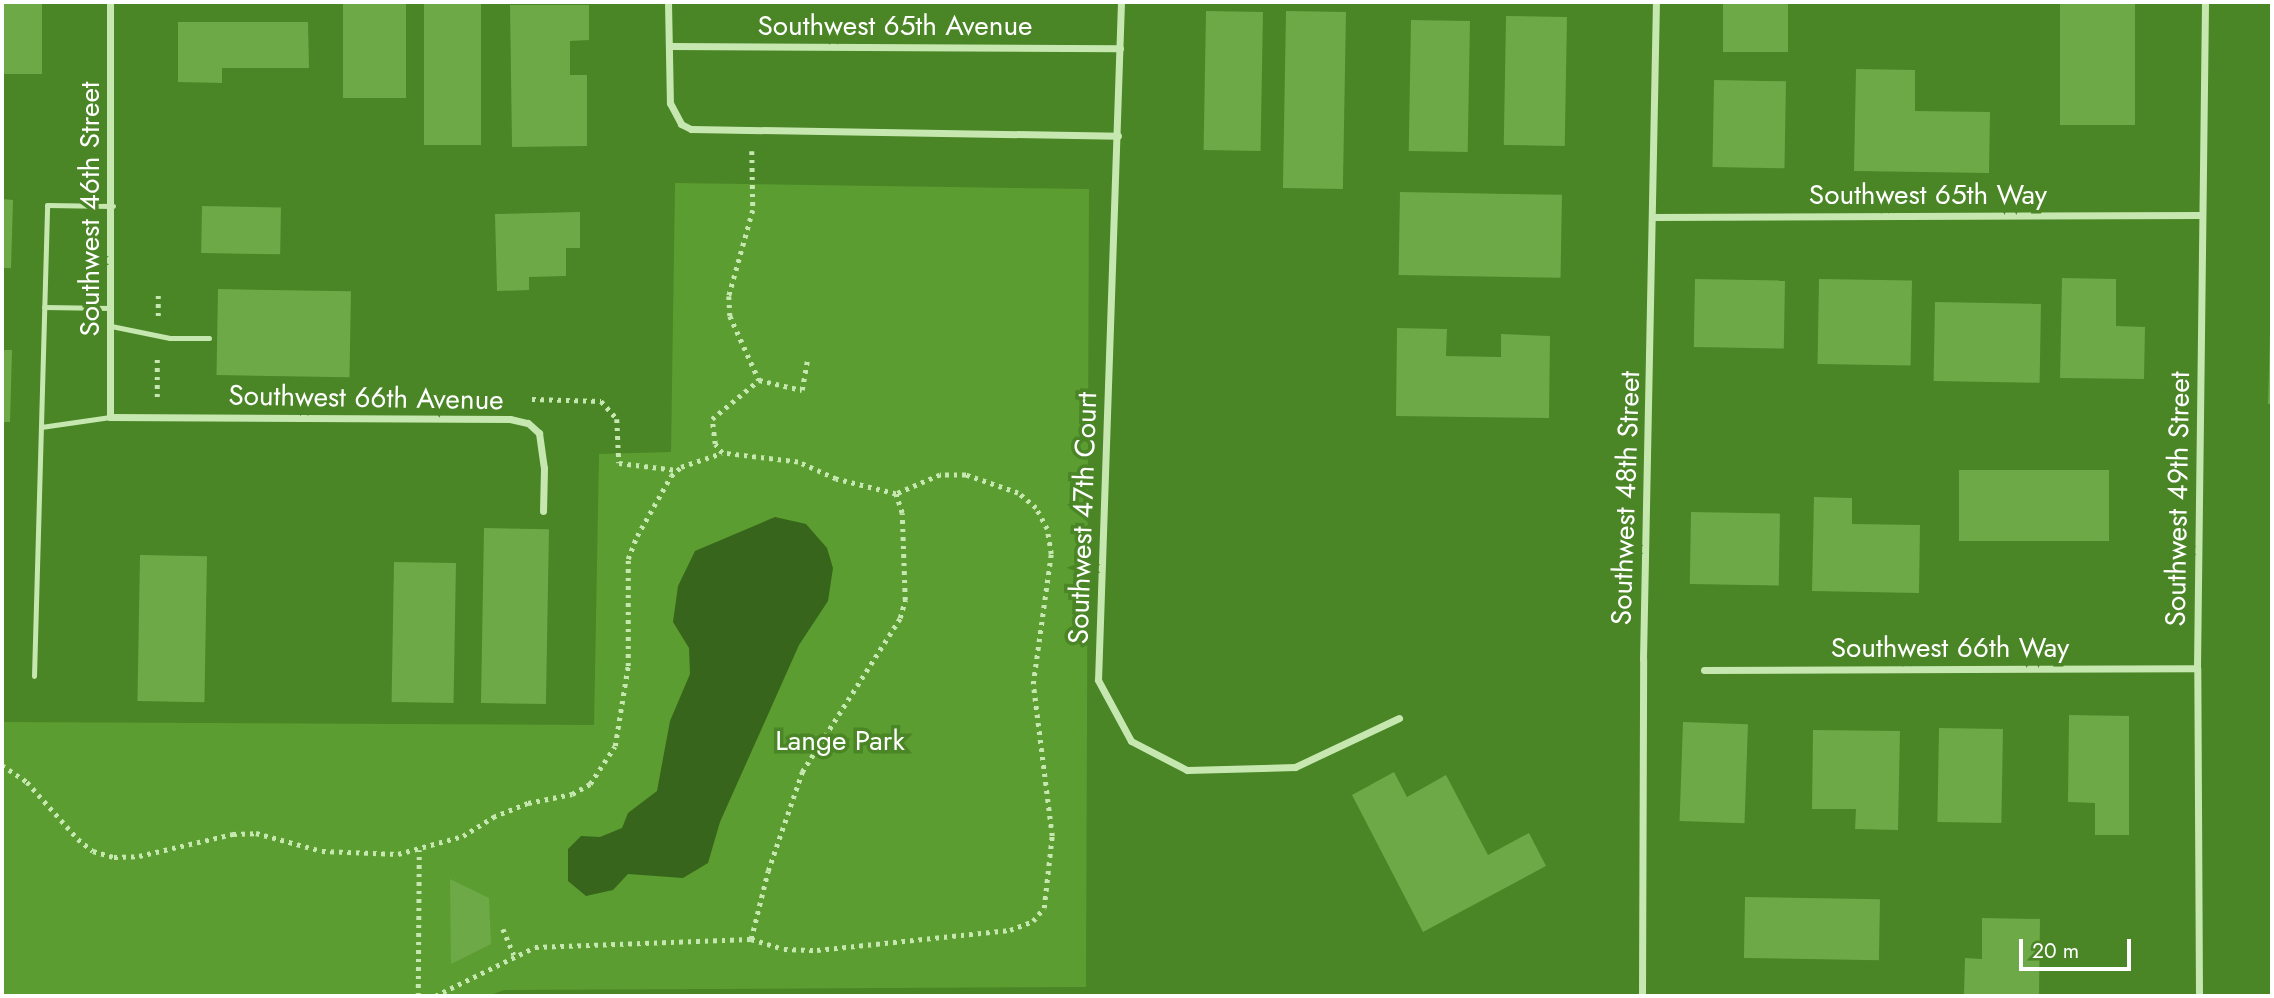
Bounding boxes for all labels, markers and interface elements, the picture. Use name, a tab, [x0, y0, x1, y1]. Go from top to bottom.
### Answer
street label: Southwest 65th Avenue	[757, 9, 1033, 43]
street label: Southwest 46th Street	[73, 81, 107, 337]
street label: Southwest 65th Way	[1809, 178, 2047, 212]
street label: Southwest 48th Street	[1605, 370, 1647, 626]
street label: Southwest 49th Street	[2159, 371, 2197, 627]
street label: Southwest 66th Avenue	[228, 379, 504, 417]
street label: Southwest 47th Court	[1062, 391, 1104, 645]
street label: Southwest 66th Way	[1831, 631, 2069, 665]
park label: Lange Park	[775, 724, 905, 758]
scale bar	[2022, 925, 2134, 969]
text: 20 m	[2032, 936, 2079, 966]

